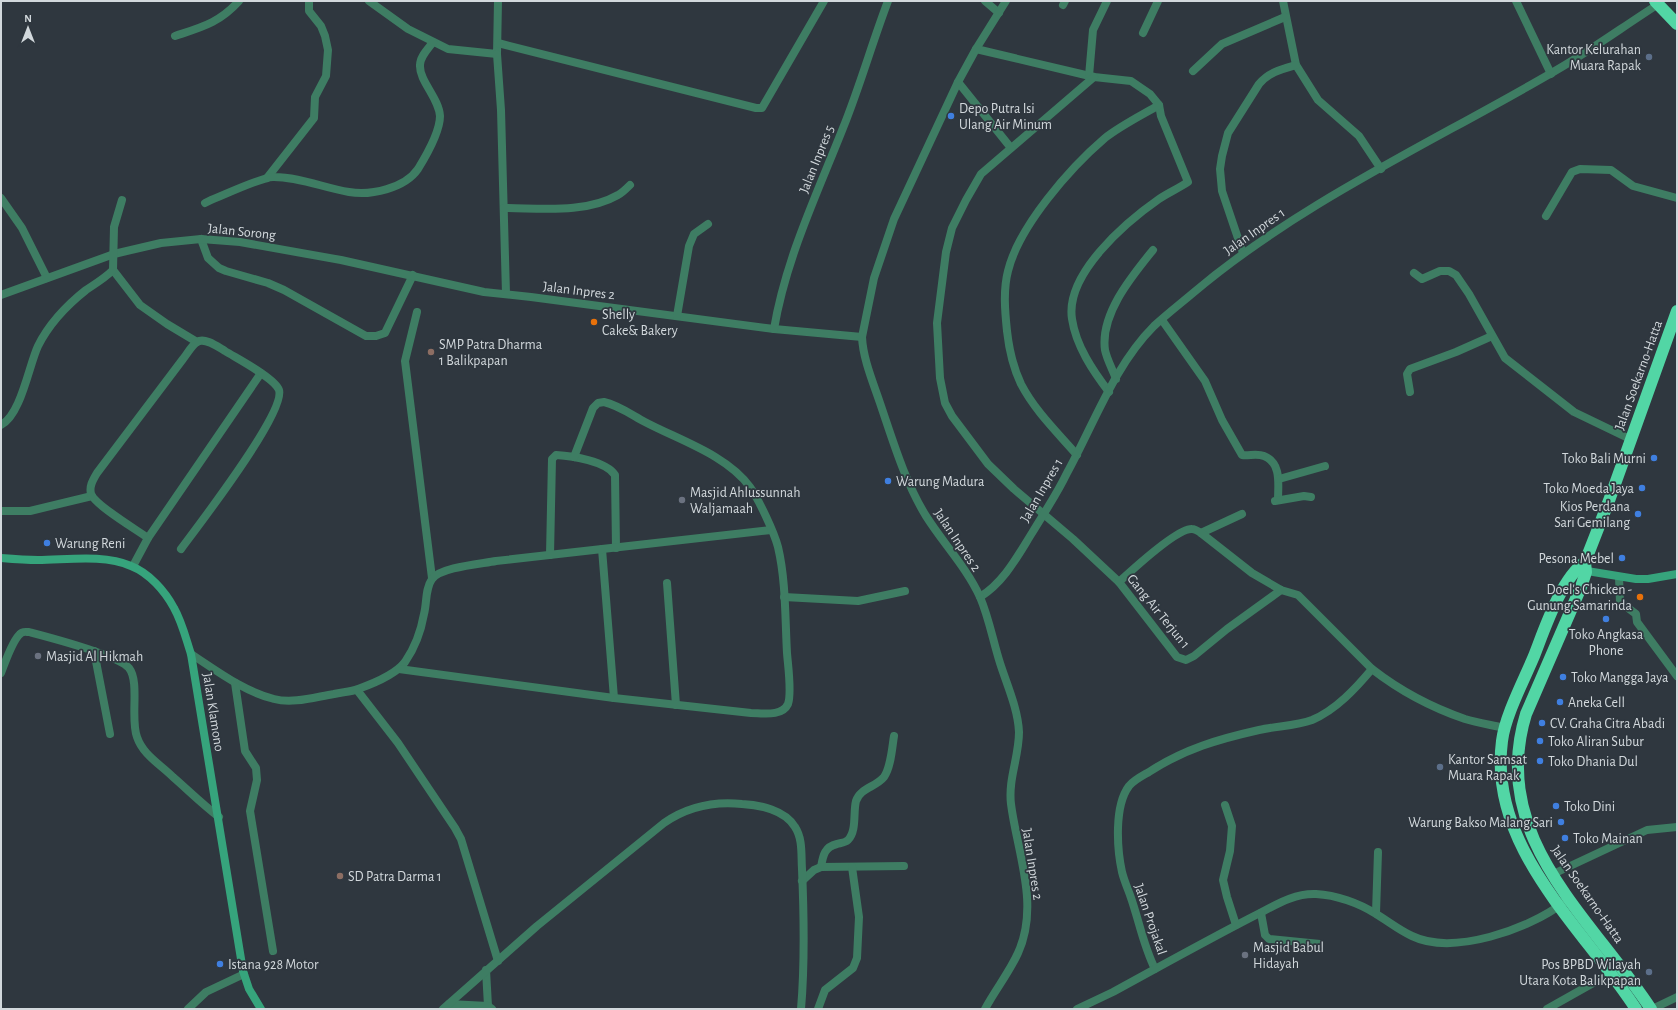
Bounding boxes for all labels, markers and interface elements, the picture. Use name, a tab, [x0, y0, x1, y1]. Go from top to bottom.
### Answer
north arrow	[8, 8, 48, 48]
text: N	[24, 13, 32, 24]
place label: Kantor Kelurahan Muara Rapak	[1546, 43, 1642, 73]
marker: Kantor Kelurahan Muara Rapak	[1644, 52, 1654, 62]
place label: Depo Putra Isi Ulang Air Minum	[959, 102, 1052, 132]
marker: Depo Putra Isi Ulang Air Minum	[946, 111, 956, 121]
street label: Jalan Inpres 5	[797, 123, 837, 195]
street label: Jalan Inpres 1	[1221, 206, 1288, 258]
street label: Jalan Sorong	[207, 221, 277, 243]
street label: Jalan Inpres 2	[542, 280, 616, 302]
place label: Shelly Cake& Bakery	[602, 308, 678, 338]
marker: Shelly Cake& Bakery	[589, 317, 599, 327]
street label: Jalan Soekarno-Hatta	[1613, 318, 1665, 432]
place label: SMP Patra Dharma 1 Balikpapan	[439, 338, 543, 368]
marker: SMP Patra Dharma 1 Balikpapan	[426, 347, 436, 357]
place label: Toko Bali Murni	[1562, 452, 1646, 466]
marker: Toko Bali Murni	[1649, 453, 1659, 463]
street label: Jalan Inpres 1	[1018, 456, 1066, 525]
place label: Warung Madura	[896, 475, 985, 489]
marker: Warung Madura	[883, 476, 893, 486]
place label: Toko Moeda Jaya	[1543, 482, 1635, 496]
marker: Toko Moeda Jaya	[1637, 483, 1647, 493]
place label: Masjid Ahlussunnah Waljamaah	[690, 486, 801, 516]
marker: Masjid Ahlussunnah Waljamaah	[677, 495, 687, 505]
place label: Kios Perdana Sari Gemilang	[1554, 500, 1631, 530]
street label: Jalan Inpres 2	[931, 507, 983, 575]
marker: Kios Perdana Sari Gemilang	[1633, 509, 1643, 519]
place label: Warung Reni	[55, 537, 125, 551]
marker: Warung Reni	[42, 538, 52, 548]
place label: Pesona Mebel	[1539, 552, 1614, 566]
marker: Pesona Mebel	[1617, 553, 1627, 563]
street label: Gang Air Terjun 1	[1124, 572, 1192, 651]
place label: Doel's Chicken - Gunung Samarinda	[1527, 583, 1633, 613]
marker: Doel's Chicken - Gunung Samarinda	[1635, 592, 1645, 602]
marker: Toko Angkasa Phone	[1601, 614, 1611, 624]
place label: Toko Angkasa Phone	[1569, 628, 1644, 658]
place label: Masjid Al Hikmah	[46, 650, 143, 664]
marker: Masjid Al Hikmah	[33, 651, 43, 661]
place label: Toko Mangga Jaya	[1571, 671, 1669, 685]
street label: Jalan Klamono	[200, 672, 226, 753]
marker: Toko Mangga Jaya	[1558, 672, 1568, 682]
place label: Aneka Cell	[1568, 696, 1625, 710]
marker: Aneka Cell	[1555, 697, 1565, 707]
place label: CV. Graha Citra Abadi	[1550, 717, 1665, 731]
marker: CV. Graha Citra Abadi	[1537, 718, 1547, 728]
place label: Toko Aliran Subur	[1548, 735, 1644, 749]
marker: Toko Aliran Subur	[1535, 736, 1545, 746]
place label: Kantor Samsat Muara Rapak	[1448, 753, 1527, 783]
place label: Toko Dhania Dul	[1548, 755, 1638, 769]
marker: Toko Dhania Dul	[1535, 756, 1545, 766]
marker: Kantor Samsat Muara Rapak	[1435, 762, 1445, 772]
place label: Toko Dini	[1564, 800, 1615, 814]
marker: Toko Dini	[1551, 801, 1561, 811]
place label: Warung Bakso Malang Sari	[1408, 816, 1553, 830]
marker: Warung Bakso Malang Sari	[1556, 817, 1566, 827]
street label: Jalan Inpres 2	[1019, 827, 1045, 901]
place label: Toko Mainan	[1573, 832, 1643, 846]
marker: Toko Mainan	[1560, 833, 1570, 843]
street label: Jalan Soekarno-Hatta	[1548, 843, 1626, 946]
place label: SD Patra Darma 1	[348, 870, 442, 884]
marker: SD Patra Darma 1	[335, 871, 345, 881]
street label: Jalan Projakal	[1131, 882, 1169, 957]
place label: Masjid Babul Hidayah	[1253, 941, 1324, 971]
marker: Masjid Babul Hidayah	[1240, 950, 1250, 960]
place label: Istana 928 Motor	[228, 958, 319, 972]
place label: Pos BPBD Wilayah Utara Kota Balikpapan	[1519, 958, 1641, 988]
marker: Istana 928 Motor	[215, 959, 225, 969]
marker: Pos BPBD Wilayah Utara Kota Balikpapan	[1644, 967, 1654, 977]

